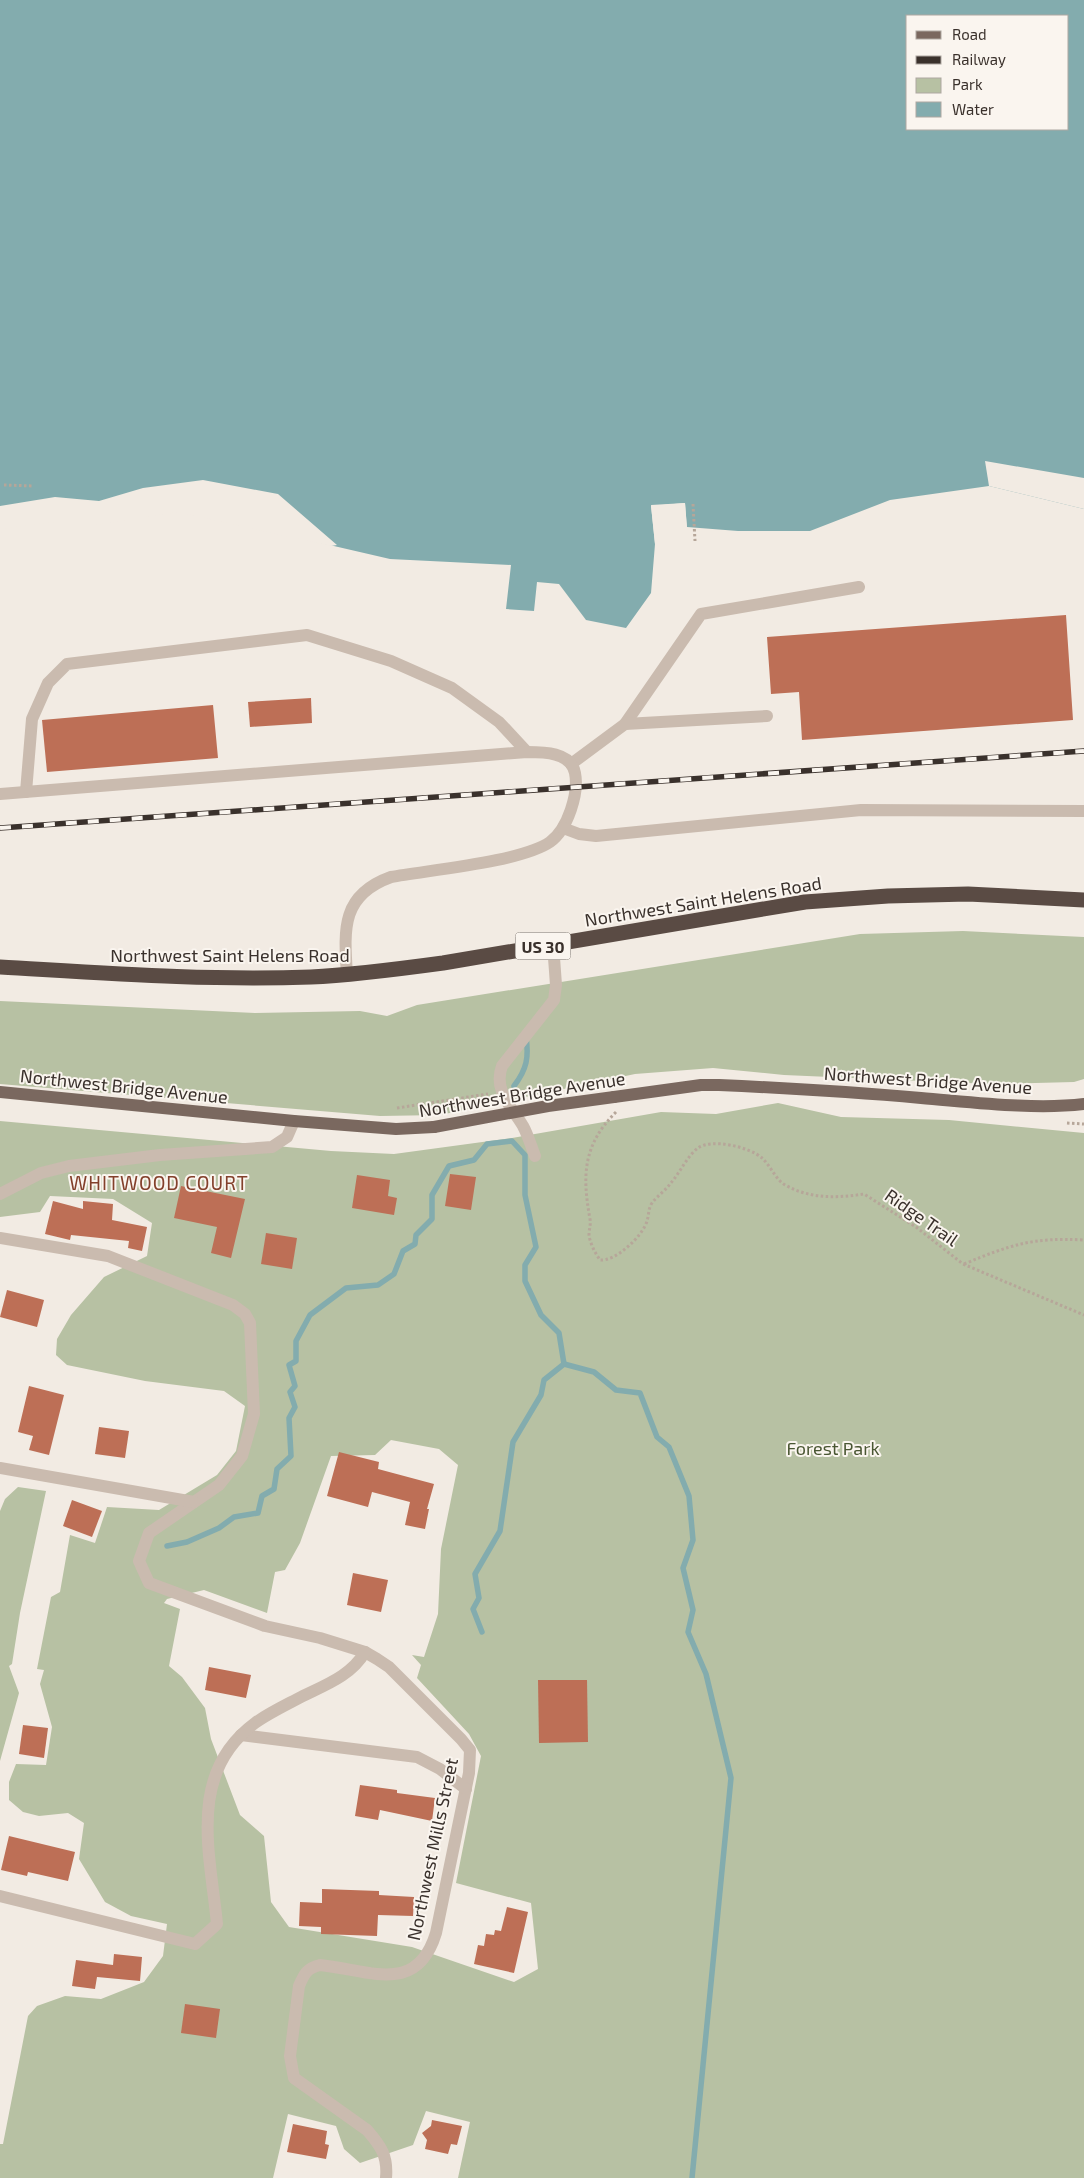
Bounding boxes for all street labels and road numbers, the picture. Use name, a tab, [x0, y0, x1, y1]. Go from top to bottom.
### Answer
street label: Northwest Saint Helens Road	[583, 871, 823, 931]
road number: US 30	[516, 932, 570, 959]
street label: Northwest Saint Helens Road	[110, 944, 350, 966]
street label: Northwest Bridge Avenue	[823, 1062, 1033, 1098]
street label: Northwest Bridge Avenue	[19, 1064, 229, 1108]
street label: Northwest Bridge Avenue	[417, 1067, 627, 1121]
street label: Ridge Trail	[881, 1184, 964, 1251]
street label: Northwest Mills Street	[402, 1756, 462, 1942]

